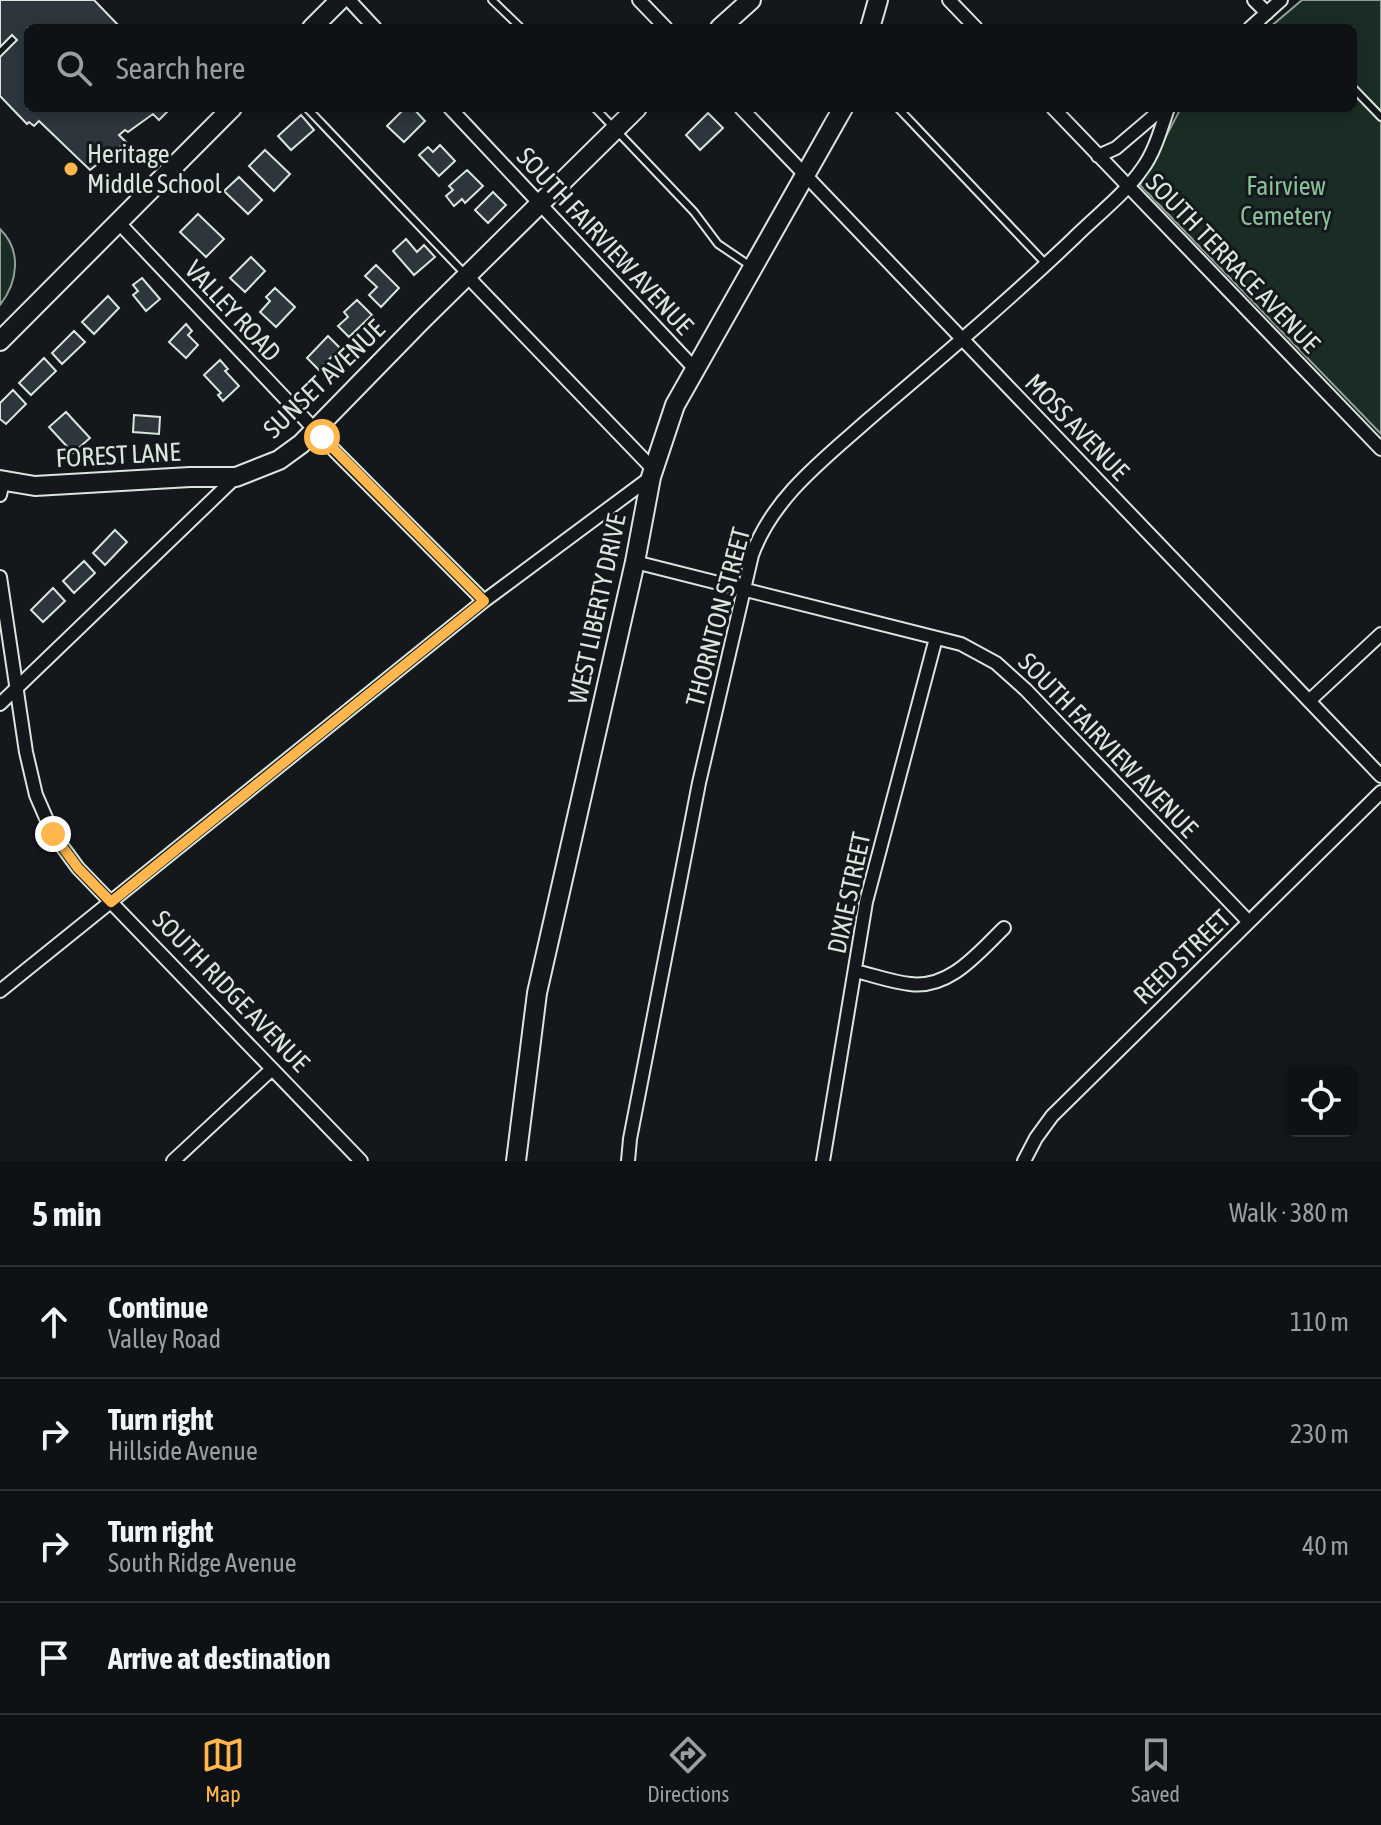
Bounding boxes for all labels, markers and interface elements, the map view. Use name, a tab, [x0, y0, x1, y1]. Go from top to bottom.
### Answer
search box	[24, 24, 1357, 112]
icon: search	[52, 46, 96, 90]
text: Search here	[116, 51, 245, 85]
place label: Heritage Middle School	[87, 139, 222, 199]
street label: SOUTH FAIRVIEW AVENUE	[511, 141, 699, 341]
marker: Heritage Middle School	[62, 160, 80, 178]
street label: SOUTH TERRACE AVENUE	[1140, 167, 1326, 359]
park label: Fairview Cemetery	[1240, 171, 1332, 231]
street label: VALLEY ROAD	[179, 255, 287, 367]
street label: SUNSET AVENUE	[257, 314, 391, 444]
street label: MOSS AVENUE	[1019, 368, 1135, 486]
route start	[304, 419, 340, 455]
street label: FOREST LANE	[55, 437, 181, 473]
street label: WEST LIBERTY DRIVE	[562, 511, 632, 707]
street label: THORNTON STREET	[680, 524, 756, 710]
street label: SOUTH FAIRVIEW AVENUE	[1012, 647, 1204, 843]
route end	[35, 816, 71, 852]
street label: DIXIE STREET	[822, 829, 877, 956]
street label: REED STREET	[1128, 903, 1237, 1010]
street label: SOUTH RIDGE AVENUE	[147, 904, 315, 1078]
map controls	[1285, 1065, 1357, 1137]
button: locate	[1285, 1065, 1357, 1137]
text: 5 min	[32, 1194, 101, 1233]
text: Walk · 380 m	[1229, 1198, 1349, 1228]
text: Continue	[108, 1290, 208, 1324]
icon: ahead	[32, 1300, 76, 1344]
text: 110 m	[1290, 1307, 1349, 1337]
text: Valley Road	[108, 1324, 221, 1354]
text: Turn right	[108, 1402, 214, 1436]
icon: right	[32, 1412, 76, 1456]
text: 230 m	[1290, 1419, 1349, 1449]
text: Hillside Avenue	[108, 1436, 258, 1466]
text: Turn right	[108, 1514, 214, 1548]
icon: right	[32, 1524, 76, 1568]
text: 40 m	[1302, 1531, 1349, 1561]
text: South Ridge Avenue	[108, 1548, 297, 1578]
icon: arrive	[32, 1636, 76, 1680]
text: Arrive at destination	[108, 1641, 330, 1675]
tab: Map	[201, 1733, 245, 1807]
tab: Directions	[647, 1733, 729, 1807]
tab: Saved	[1131, 1733, 1180, 1807]

